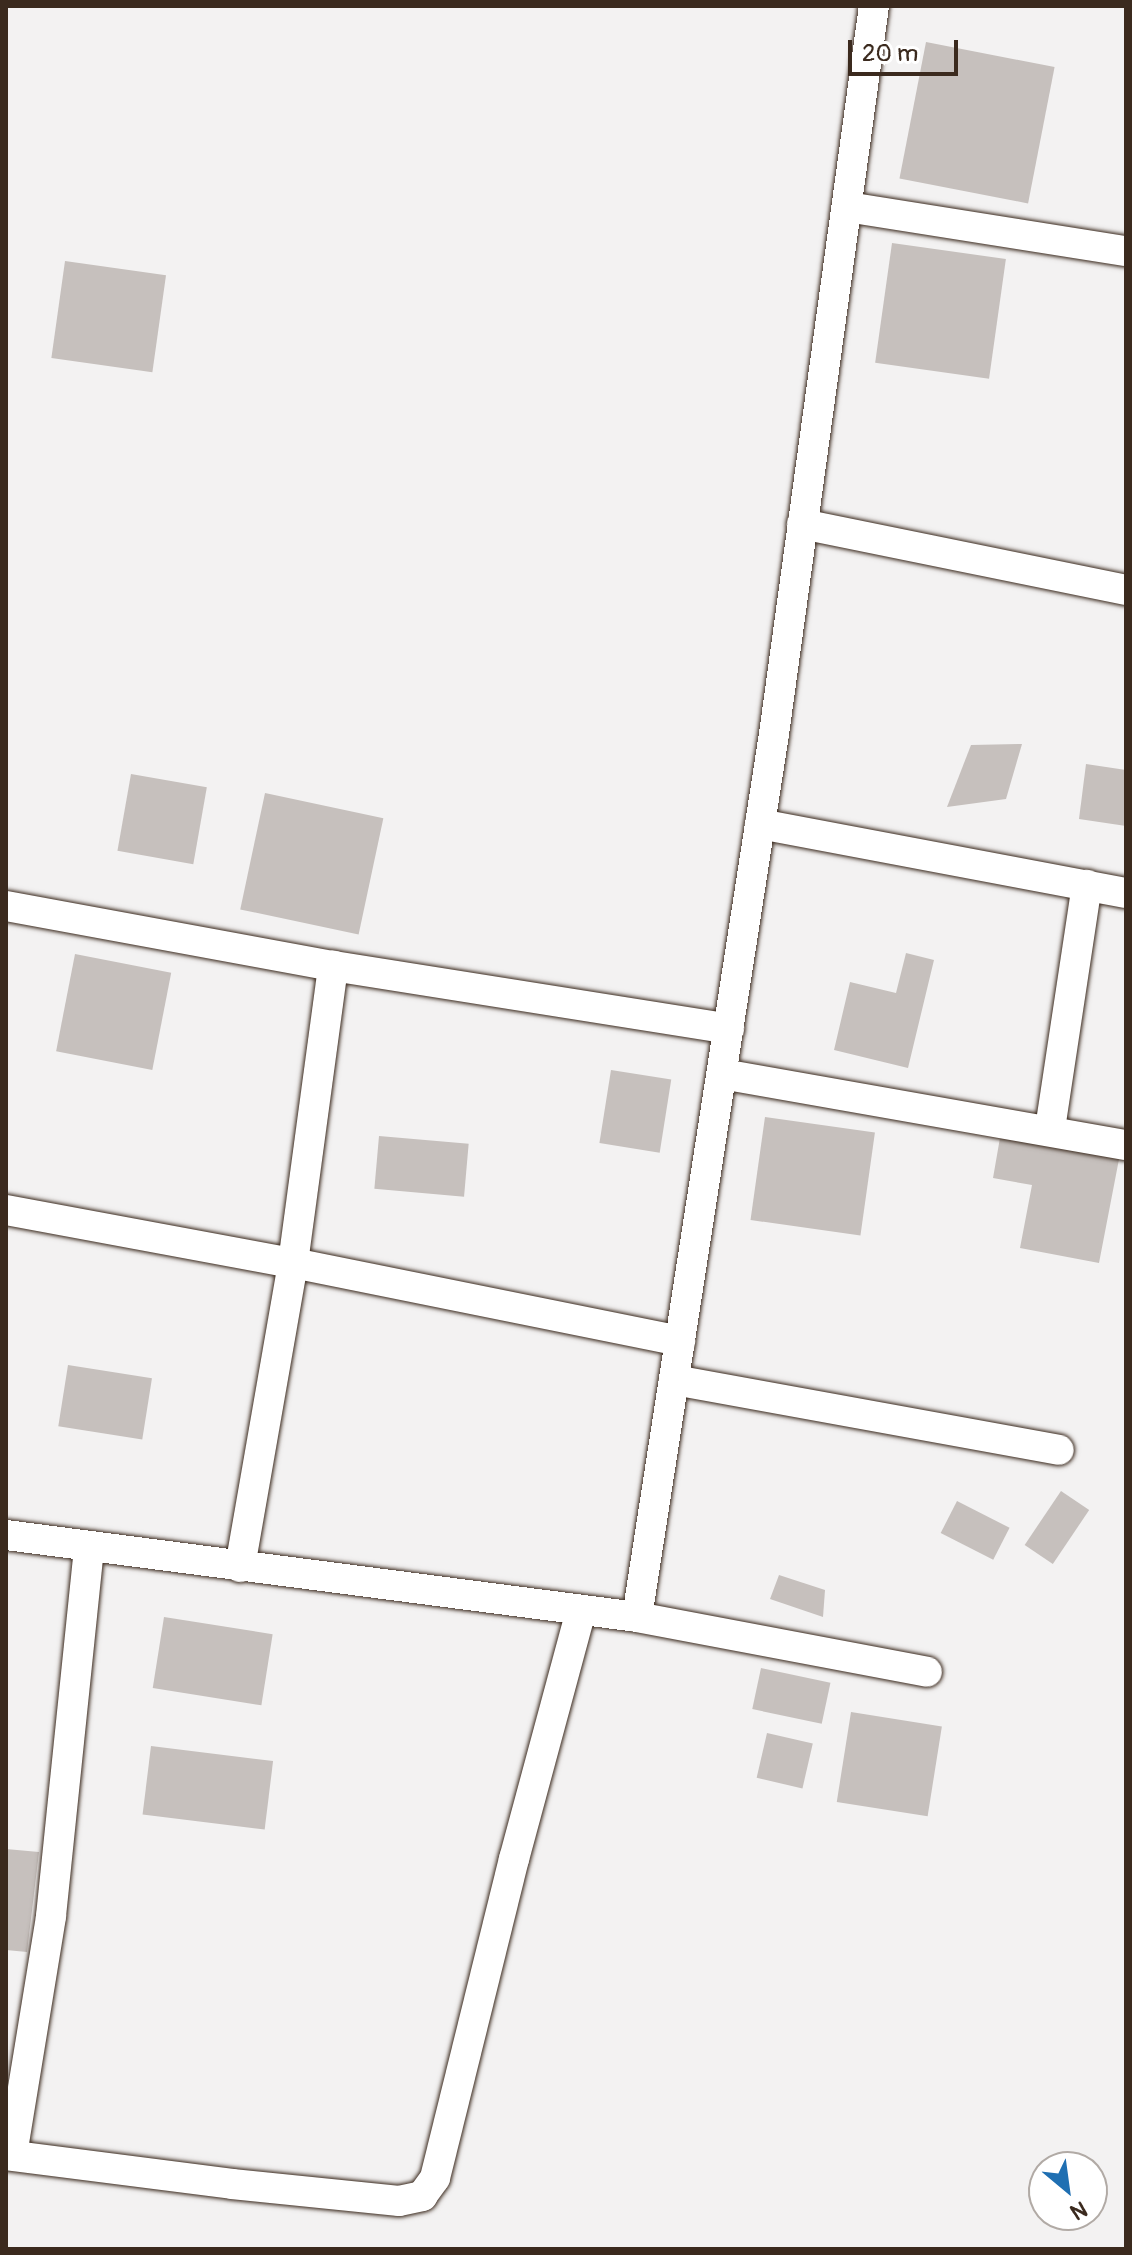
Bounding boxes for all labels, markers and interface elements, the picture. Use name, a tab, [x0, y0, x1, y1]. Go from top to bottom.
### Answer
scale bar	[852, 24, 962, 74]
text: 20 m	[862, 39, 918, 68]
north arrow	[1028, 2151, 1108, 2231]
text: N	[1065, 2194, 1092, 2226]

